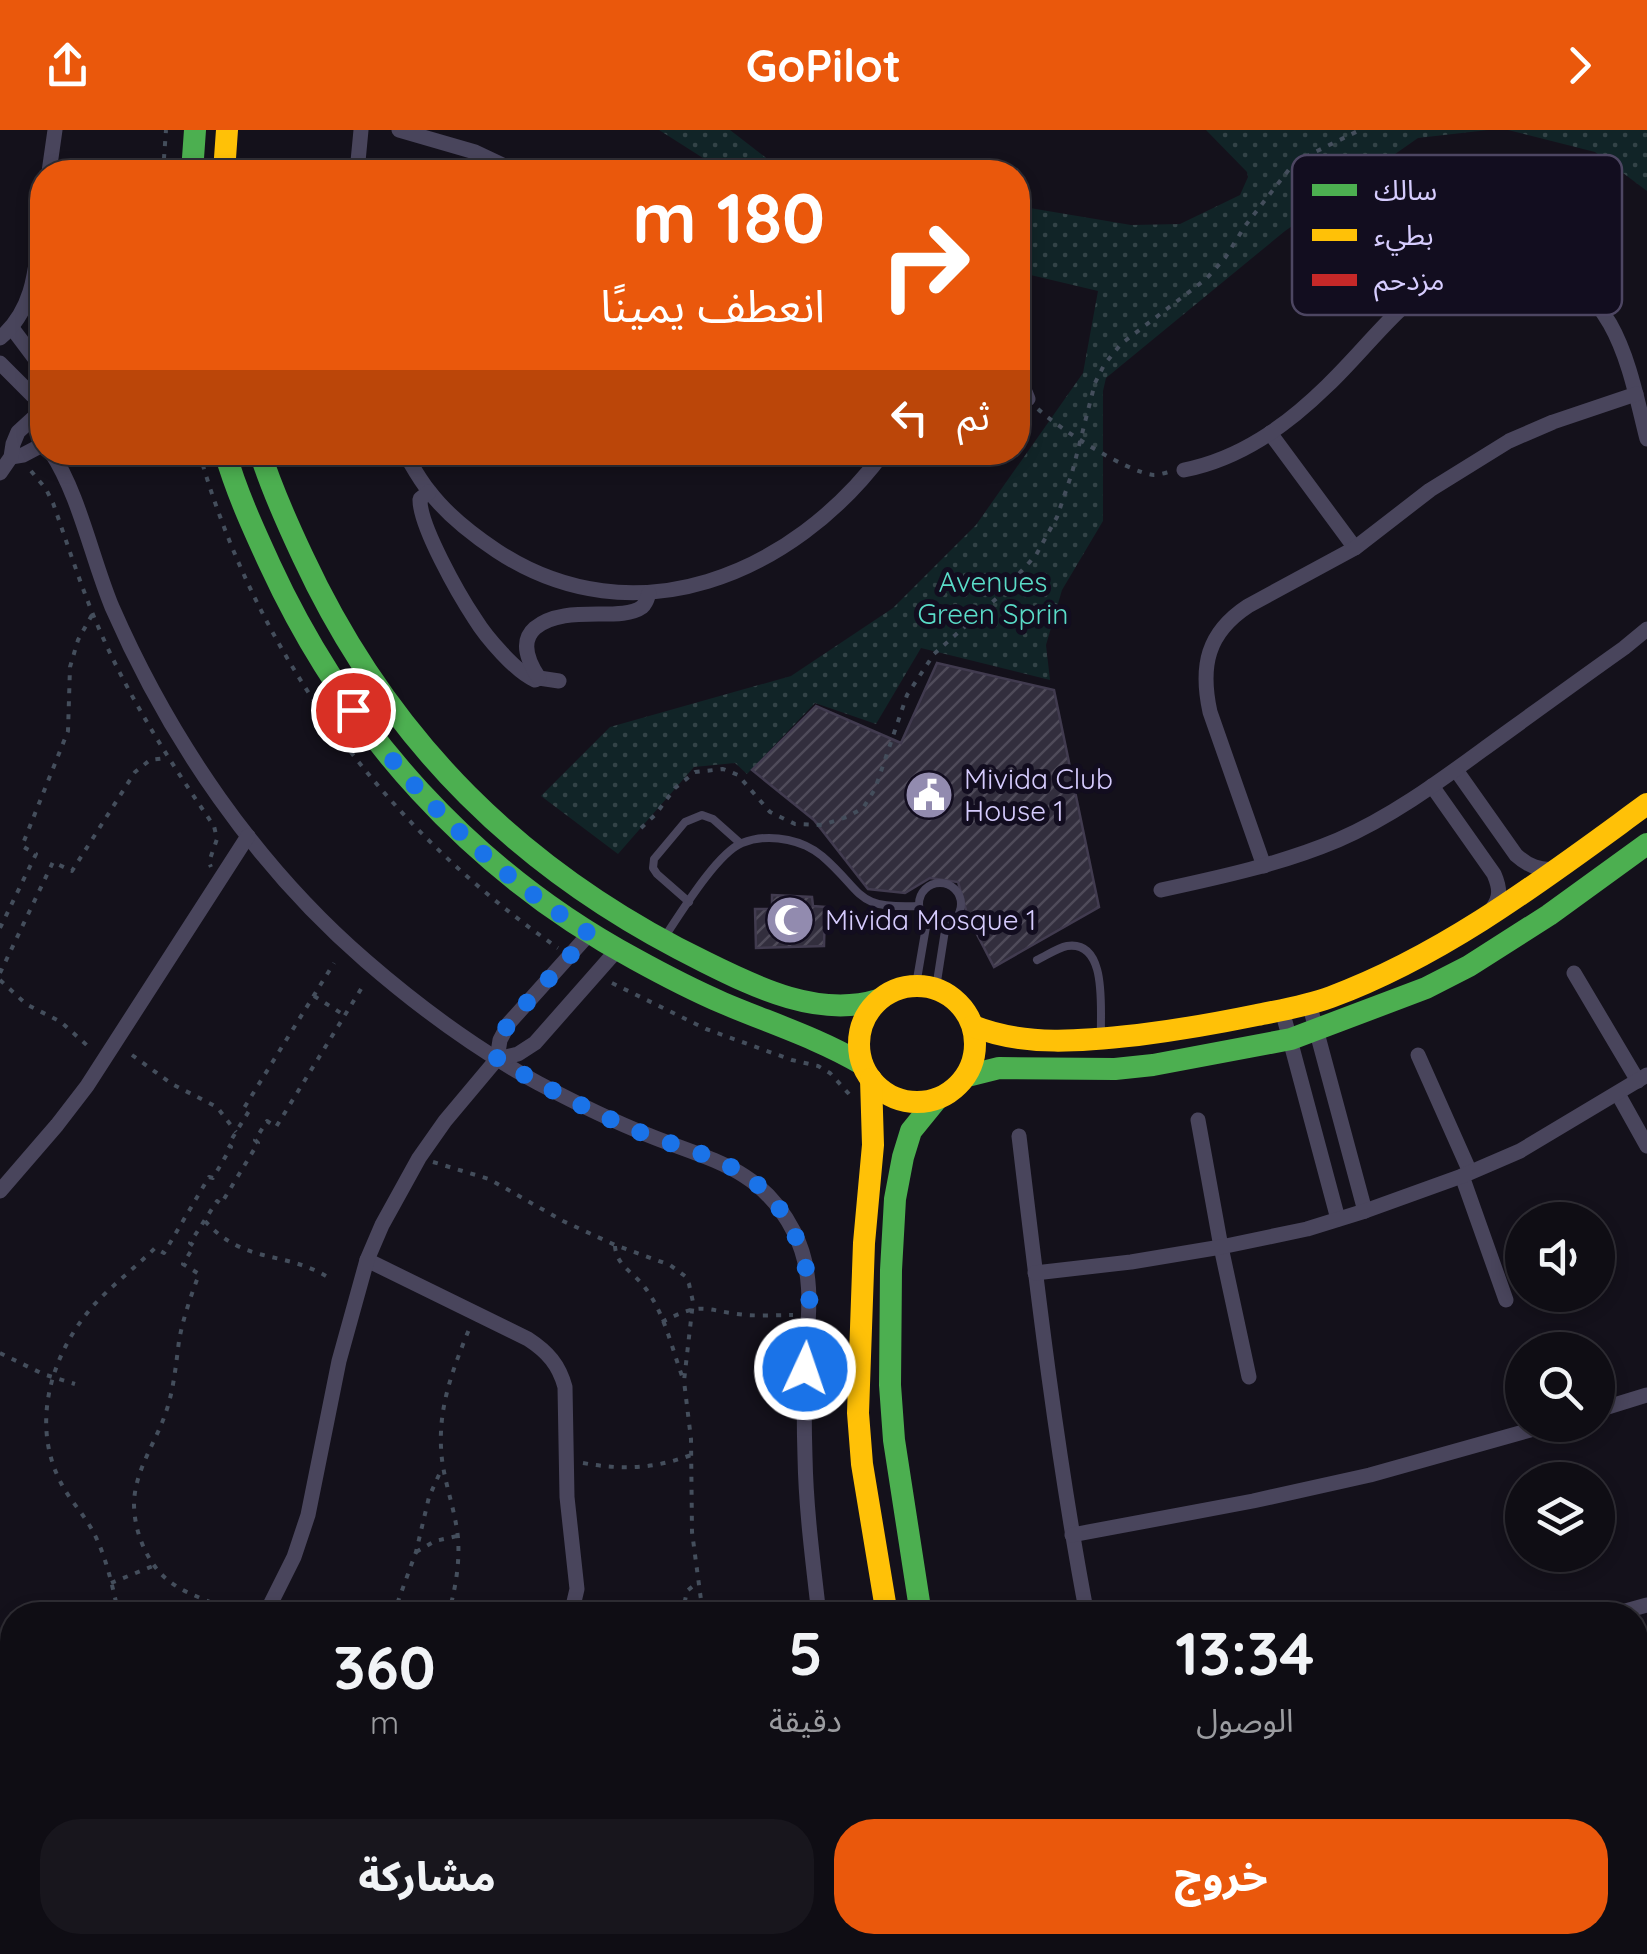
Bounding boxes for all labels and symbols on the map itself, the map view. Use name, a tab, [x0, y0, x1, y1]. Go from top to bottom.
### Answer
legend	[1292, 155, 1622, 315]
text: سالك	[1374, 172, 1437, 207]
text: بطيء	[1374, 217, 1434, 256]
text: مزدحم	[1374, 262, 1445, 302]
park label: Avenues Green Sprin	[918, 564, 1068, 631]
pin	[311, 668, 396, 753]
place label: Mivida Club House 1	[964, 761, 1113, 828]
public building icon: Mivida Club House 1	[903, 769, 955, 821]
mosque icon: Mivida Mosque 1	[764, 894, 816, 946]
place label: Mivida Mosque 1	[825, 902, 1036, 937]
position arrow	[753, 1317, 857, 1421]

